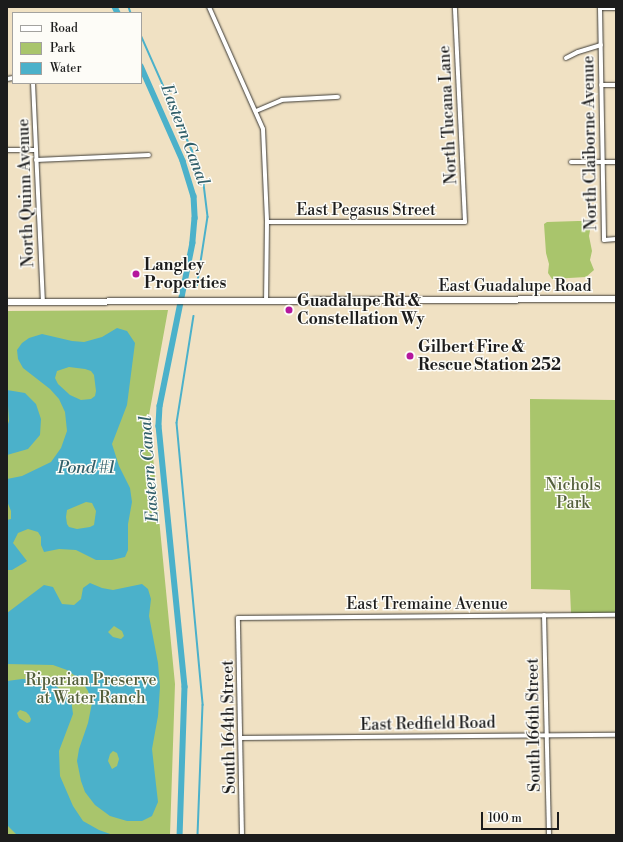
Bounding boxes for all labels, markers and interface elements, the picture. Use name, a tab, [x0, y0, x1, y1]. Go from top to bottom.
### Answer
legend	[12, 12, 142, 84]
text: Road	[50, 21, 78, 36]
text: Park	[50, 41, 75, 56]
street label: North Tucana Lane	[435, 45, 461, 185]
street label: North Claiborne Avenue	[579, 55, 601, 231]
text: Water	[50, 61, 82, 76]
water label: Eastern Canal	[155, 82, 213, 188]
street label: North Quinn Avenue	[14, 118, 38, 268]
street label: East Pegasus Street	[296, 200, 436, 220]
place label: Langley Properties	[144, 255, 226, 293]
marker: Langley Properties	[131, 269, 141, 279]
street label: East Guadalupe Road	[438, 276, 592, 296]
place label: Guadalupe Rd & Constellation Wy	[297, 291, 424, 329]
marker: Guadalupe Rd & Constellation Wy	[284, 305, 294, 315]
place label: Gilbert Fire & Rescue Station 252	[418, 337, 561, 375]
marker: Gilbert Fire & Rescue Station 252	[405, 351, 415, 361]
water label: Eastern Canal	[136, 415, 164, 523]
water label: Pond #1	[58, 459, 114, 479]
park label: Nichols Park	[545, 475, 601, 513]
street label: East Tremaine Avenue	[346, 594, 508, 614]
street label: South 166th Street	[523, 658, 545, 792]
street label: South 164th Street	[218, 660, 240, 794]
park label: Riparian Preserve at Water Ranch	[25, 670, 157, 708]
street label: East Redfield Road	[360, 713, 496, 735]
scale bar	[483, 804, 561, 830]
text: 100 m	[488, 811, 522, 826]

